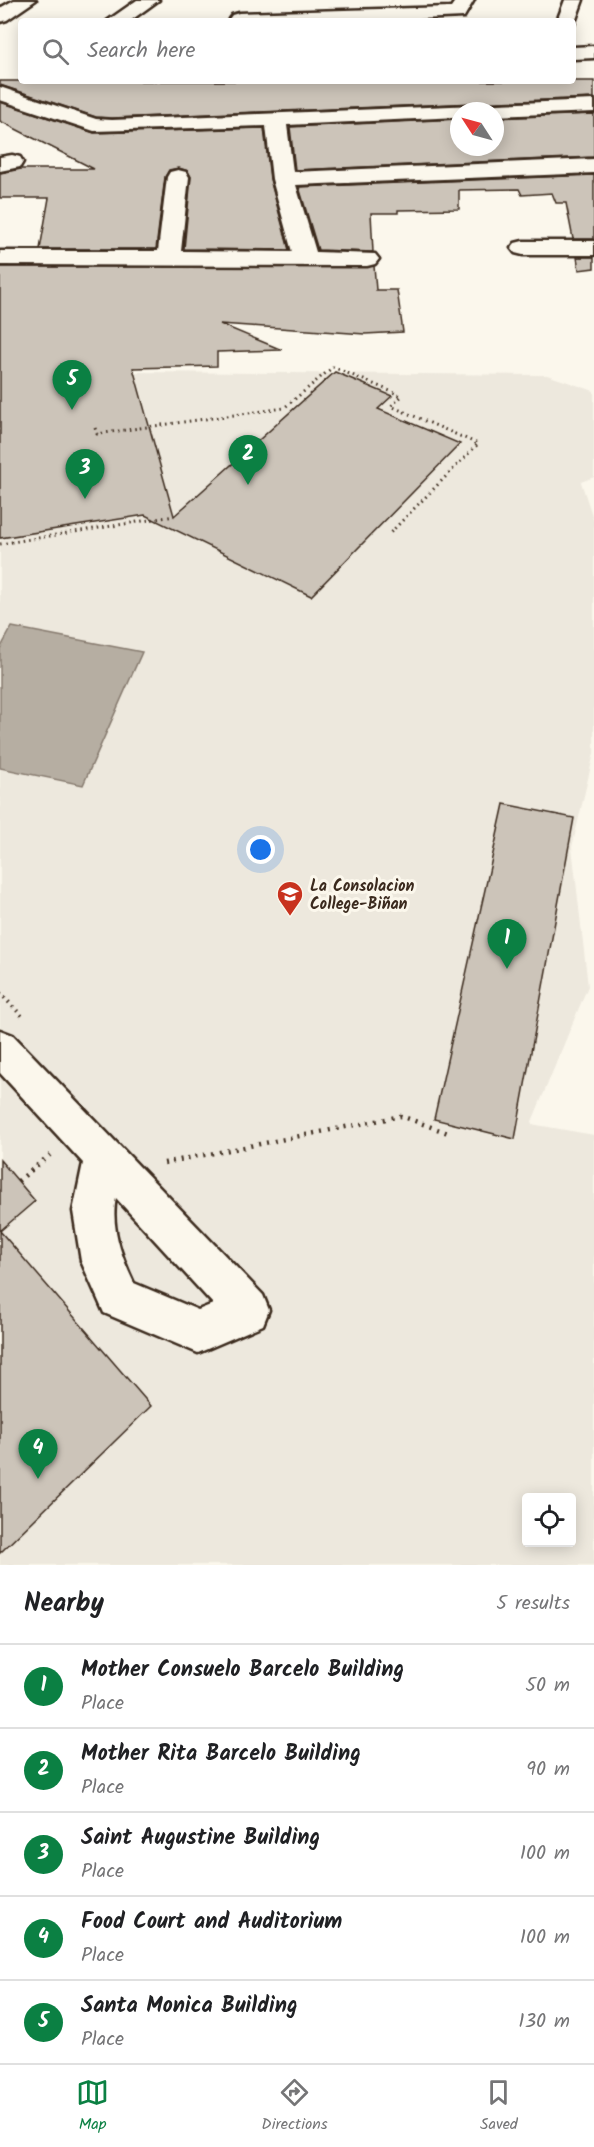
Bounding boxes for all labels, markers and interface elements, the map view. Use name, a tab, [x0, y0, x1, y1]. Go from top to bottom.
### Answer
search box	[18, 18, 576, 84]
text: Search here	[87, 34, 195, 69]
icon: search	[39, 35, 72, 68]
north arrow	[450, 102, 504, 156]
pin: 5	[52, 360, 92, 410]
pin: 2	[228, 436, 268, 485]
pin: 3	[66, 450, 104, 499]
your location	[246, 835, 275, 864]
place label: La Consolacion College-Biñan	[310, 874, 415, 917]
school or university icon: La Consolacion College-Biñan	[275, 879, 305, 917]
pin: 1	[488, 920, 526, 969]
pin: 4	[18, 1430, 57, 1479]
map controls	[522, 1493, 576, 1547]
button: locate	[522, 1493, 576, 1547]
text: Nearby	[24, 1583, 104, 1625]
text: 5 results	[496, 1588, 570, 1620]
text: Mother Consuelo Barcelo Building	[81, 1653, 404, 1688]
text: 1	[40, 1670, 47, 1702]
text: 50 m	[525, 1670, 570, 1702]
text: Place	[81, 1688, 124, 1720]
text: Mother Rita Barcelo Building	[81, 1737, 361, 1772]
text: 2	[38, 1754, 49, 1786]
text: 90 m	[526, 1754, 570, 1786]
text: Place	[81, 1772, 124, 1804]
text: Saint Augustine Building	[81, 1821, 320, 1856]
text: 3	[38, 1838, 49, 1870]
text: 100 m	[520, 1838, 570, 1870]
text: Place	[81, 1856, 124, 1888]
text: Food Court and Auditorium	[81, 1905, 342, 1940]
text: 4	[38, 1922, 49, 1954]
text: 100 m	[520, 1922, 570, 1954]
text: Place	[81, 1940, 124, 1972]
text: Santa Monica Building	[81, 1989, 298, 2024]
text: 5	[38, 2006, 49, 2038]
text: 130 m	[518, 2006, 570, 2038]
text: Place	[81, 2024, 124, 2056]
tab: Map	[76, 2076, 109, 2137]
tab: Directions	[261, 2076, 328, 2137]
tab: Saved	[480, 2076, 518, 2137]

